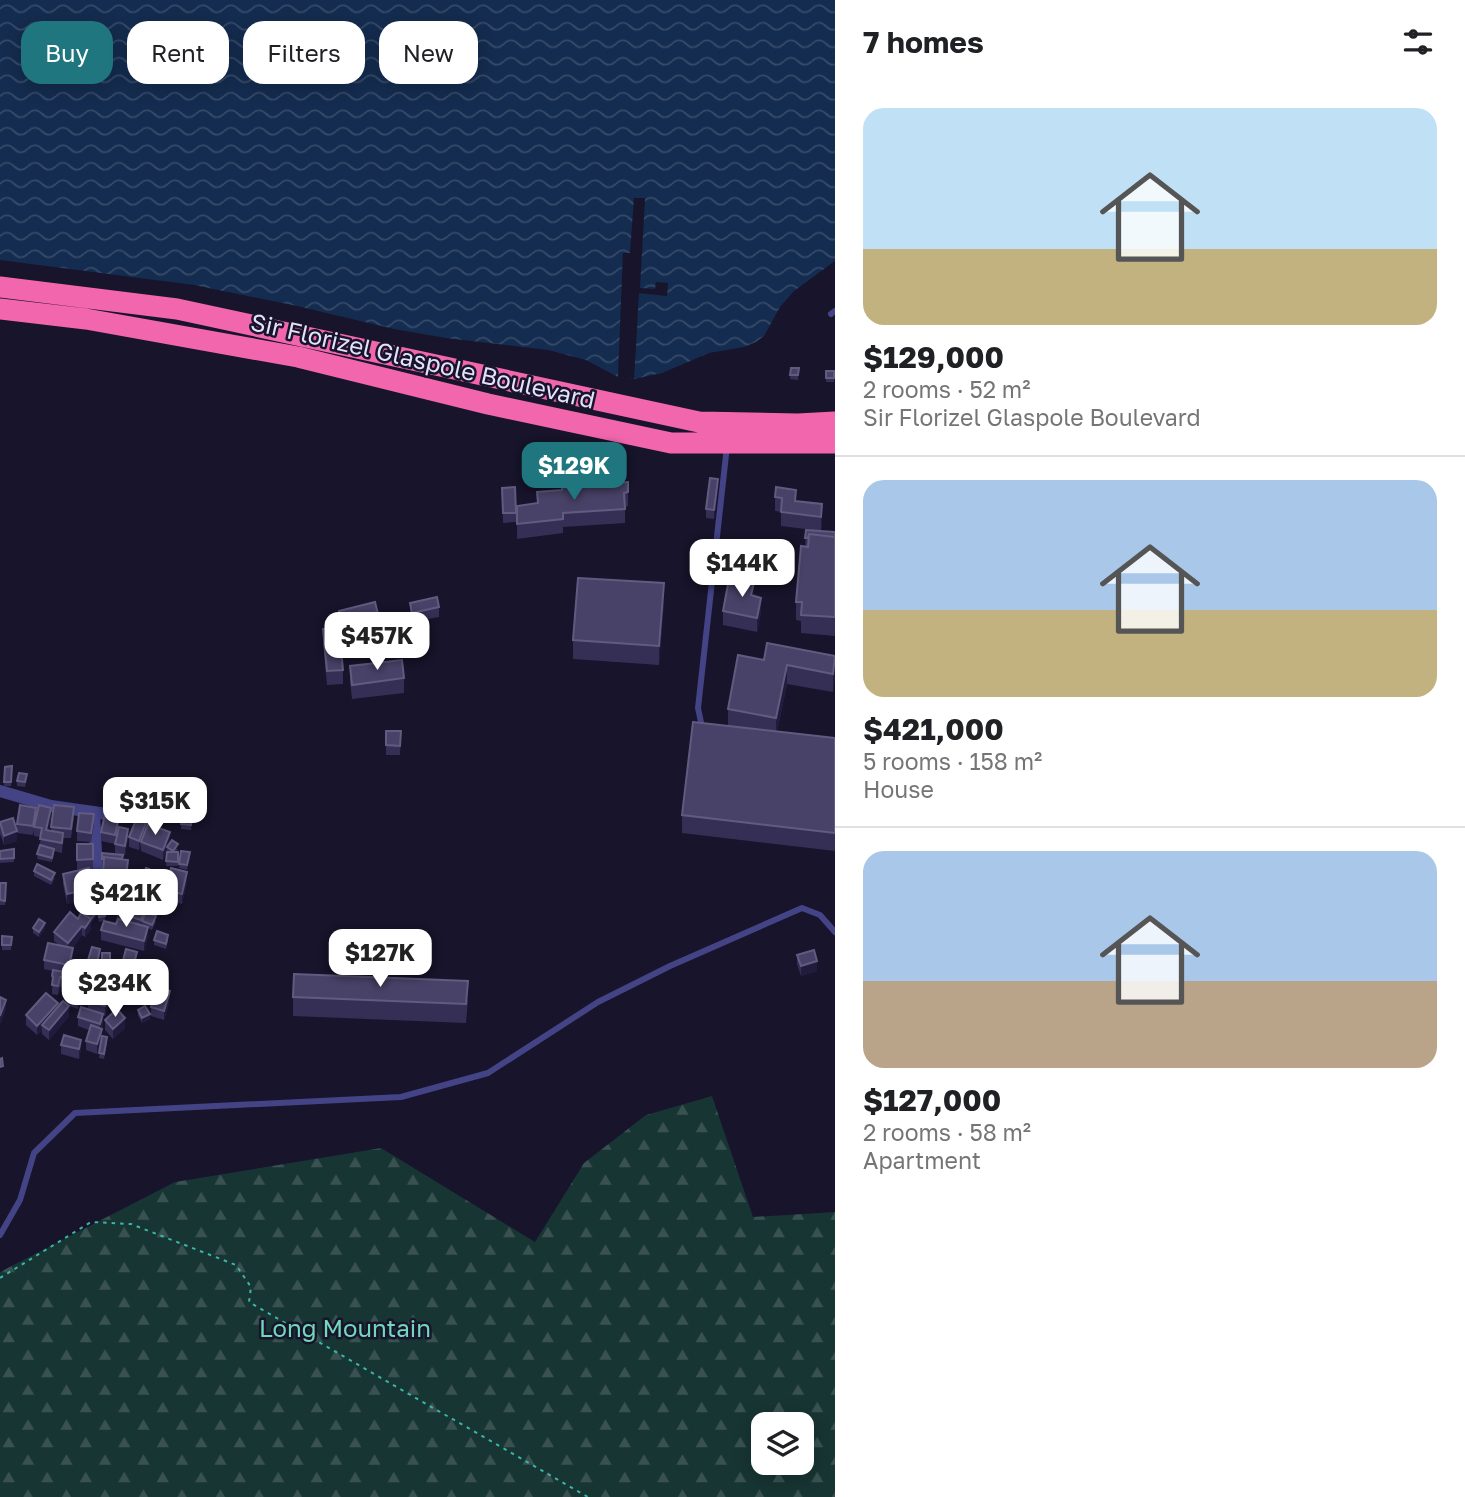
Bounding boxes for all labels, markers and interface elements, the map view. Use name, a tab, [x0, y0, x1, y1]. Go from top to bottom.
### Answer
chip: Buy	[21, 21, 113, 84]
chip: Rent	[127, 21, 229, 84]
chip: Filters	[243, 21, 365, 84]
chip: New	[379, 21, 478, 84]
icon: filters	[1399, 23, 1437, 61]
text: 7 homes	[863, 24, 984, 60]
icon: home	[1087, 154, 1213, 280]
street label: Sir Florizel Glaspole Boulevard	[248, 306, 598, 414]
text: $129,000	[863, 339, 1004, 375]
text: 2 rooms · 52 m²	[863, 375, 1030, 403]
text: Sir Florizel Glaspole Boulevard	[863, 403, 1201, 431]
pin: $129K	[525, 442, 623, 502]
text: $129K	[538, 451, 610, 479]
icon: home	[1087, 526, 1213, 652]
pin: $144K	[693, 540, 791, 599]
text: $144K	[706, 548, 778, 576]
pin: $457K	[328, 612, 426, 672]
text: $457K	[340, 621, 414, 649]
text: $421,000	[863, 711, 1004, 747]
text: 5 rooms · 158 m²	[863, 747, 1042, 775]
text: House	[863, 775, 934, 803]
pin: $315K	[106, 778, 204, 837]
text: $315K	[119, 786, 191, 814]
pin: $421K	[77, 870, 175, 929]
text: $421K	[90, 878, 162, 906]
icon: home	[1087, 897, 1213, 1023]
pin: $127K	[331, 930, 429, 989]
text: $127K	[345, 938, 415, 966]
pin: $234K	[66, 960, 164, 1019]
text: $234K	[78, 968, 152, 996]
text: $127,000	[863, 1082, 1001, 1118]
text: 2 rooms · 58 m²	[863, 1118, 1031, 1146]
text: Apartment	[863, 1146, 981, 1174]
park label: Long Mountain	[259, 1313, 431, 1342]
map controls	[751, 1412, 814, 1475]
button: layers	[751, 1412, 814, 1475]

